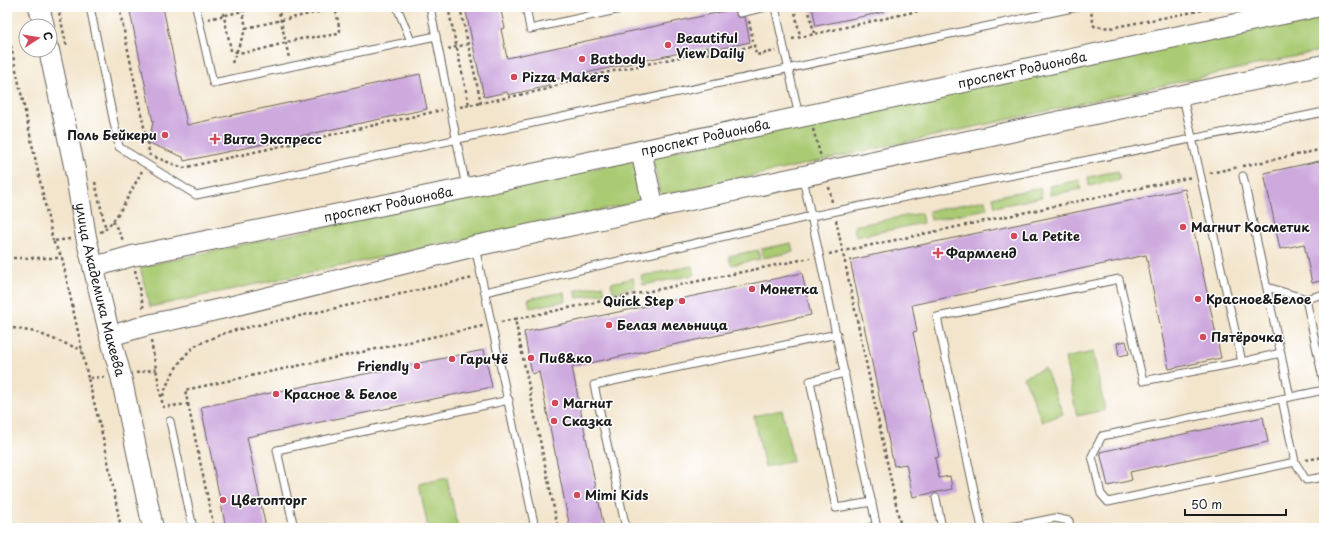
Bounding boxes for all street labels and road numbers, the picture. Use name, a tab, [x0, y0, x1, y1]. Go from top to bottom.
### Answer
street label: проспект Родионова	[956, 46, 1089, 92]
street label: проспект Родионова	[639, 114, 772, 160]
street label: проспект Родионова	[322, 181, 455, 226]
street label: улица Академика Макеева	[71, 201, 131, 379]

